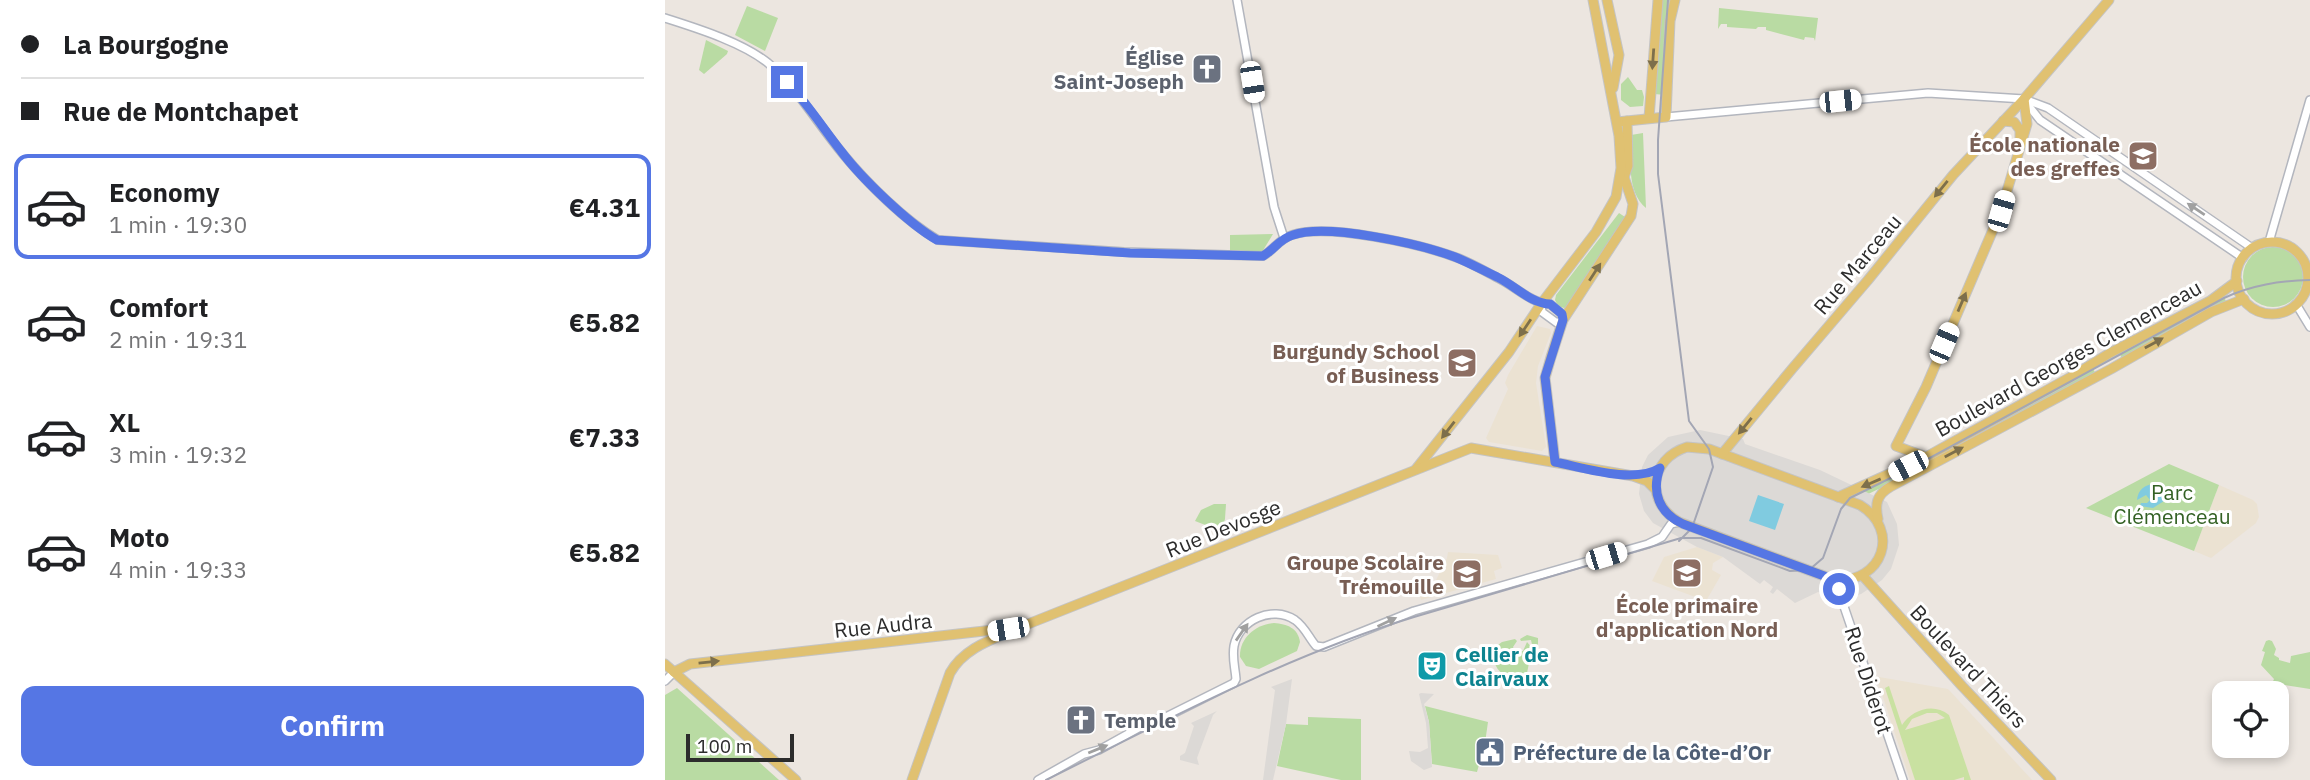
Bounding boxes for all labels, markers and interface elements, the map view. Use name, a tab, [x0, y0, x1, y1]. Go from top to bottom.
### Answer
text: La Bourgogne	[63, 27, 229, 61]
place label: Église Saint-Joseph	[1053, 43, 1184, 95]
one-way arrow	[1647, 48, 1658, 70]
church icon: Église Saint-Joseph	[1190, 52, 1224, 86]
car	[1239, 60, 1266, 104]
route end	[771, 66, 803, 98]
car	[1819, 88, 1862, 114]
text: Rue de Montchapet	[63, 94, 299, 128]
place label: École nationale des greffes	[1969, 130, 2120, 182]
school or university icon: École nationale des greffes	[2126, 139, 2160, 173]
icon: car	[25, 175, 88, 238]
text: Economy	[109, 175, 220, 209]
one-way arrow	[1934, 181, 1949, 198]
car	[1986, 188, 2017, 234]
text: €4.31	[569, 190, 640, 224]
one-way arrow	[2187, 202, 2205, 216]
street label: Rue Marceau	[1807, 208, 1907, 320]
text: 1 min · 19:30	[109, 209, 247, 239]
one-way arrow	[1589, 262, 1602, 281]
street label: Boulevard Georges Clemenceau	[1930, 273, 2206, 443]
icon: car	[25, 290, 88, 353]
text: Comfort	[109, 290, 208, 324]
one-way arrow	[1956, 292, 1968, 312]
text: €5.82	[569, 305, 640, 339]
one-way arrow	[1518, 319, 1532, 337]
car	[1927, 320, 1962, 366]
text: 2 min · 19:31	[109, 324, 247, 354]
place label: Burgundy School of Business	[1272, 337, 1439, 389]
one-way arrow	[2144, 337, 2164, 349]
school or university icon: Burgundy School of Business	[1445, 346, 1479, 380]
icon: car	[25, 405, 88, 468]
text: XL	[109, 405, 140, 439]
one-way arrow	[1738, 416, 1753, 434]
text: €7.33	[569, 420, 640, 454]
one-way arrow	[1441, 420, 1456, 438]
text: 3 min · 19:32	[109, 439, 247, 469]
one-way arrow	[1945, 446, 1964, 458]
car	[1885, 447, 1932, 485]
one-way arrow	[1861, 477, 1881, 489]
park label: Parc Clémenceau	[2113, 478, 2231, 530]
street label: Rue Devosge	[1161, 492, 1285, 564]
icon: car	[25, 520, 88, 583]
text: Moto	[109, 520, 169, 554]
text: €5.82	[569, 535, 640, 569]
car	[1583, 540, 1630, 572]
place label: Groupe Scolaire Trémouille	[1286, 548, 1444, 600]
text: 4 min · 19:33	[109, 554, 247, 584]
school or university icon: École primaire d'application Nord	[1670, 556, 1704, 590]
school or university icon: Groupe Scolaire Trémouille	[1450, 557, 1484, 591]
route start	[1823, 573, 1855, 605]
place label: École primaire d'application Nord	[1596, 591, 1778, 643]
street label: Boulevard Thiers	[1904, 598, 2034, 734]
street label: Rue Audra	[833, 606, 933, 644]
car	[986, 615, 1031, 643]
one-way arrow	[1377, 616, 1397, 628]
one-way arrow	[1235, 623, 1249, 641]
street label: Rue Diderot	[1838, 623, 1900, 737]
place label: Cellier de Clairvaux	[1455, 640, 1549, 692]
theatre icon: Cellier de Clairvaux	[1415, 649, 1449, 683]
one-way arrow	[699, 656, 721, 667]
map controls	[2212, 681, 2289, 758]
button: locate	[2212, 681, 2289, 758]
button: Confirm	[21, 686, 644, 766]
church icon: Temple	[1064, 703, 1098, 737]
place label: Temple	[1104, 706, 1177, 734]
scale bar	[686, 731, 795, 763]
text: 100 m	[697, 734, 752, 758]
public building icon: Préfecture de la Côte-d’Or	[1473, 735, 1507, 769]
place label: Préfecture de la Côte-d’Or	[1513, 738, 1772, 766]
one-way arrow	[1088, 744, 1109, 755]

